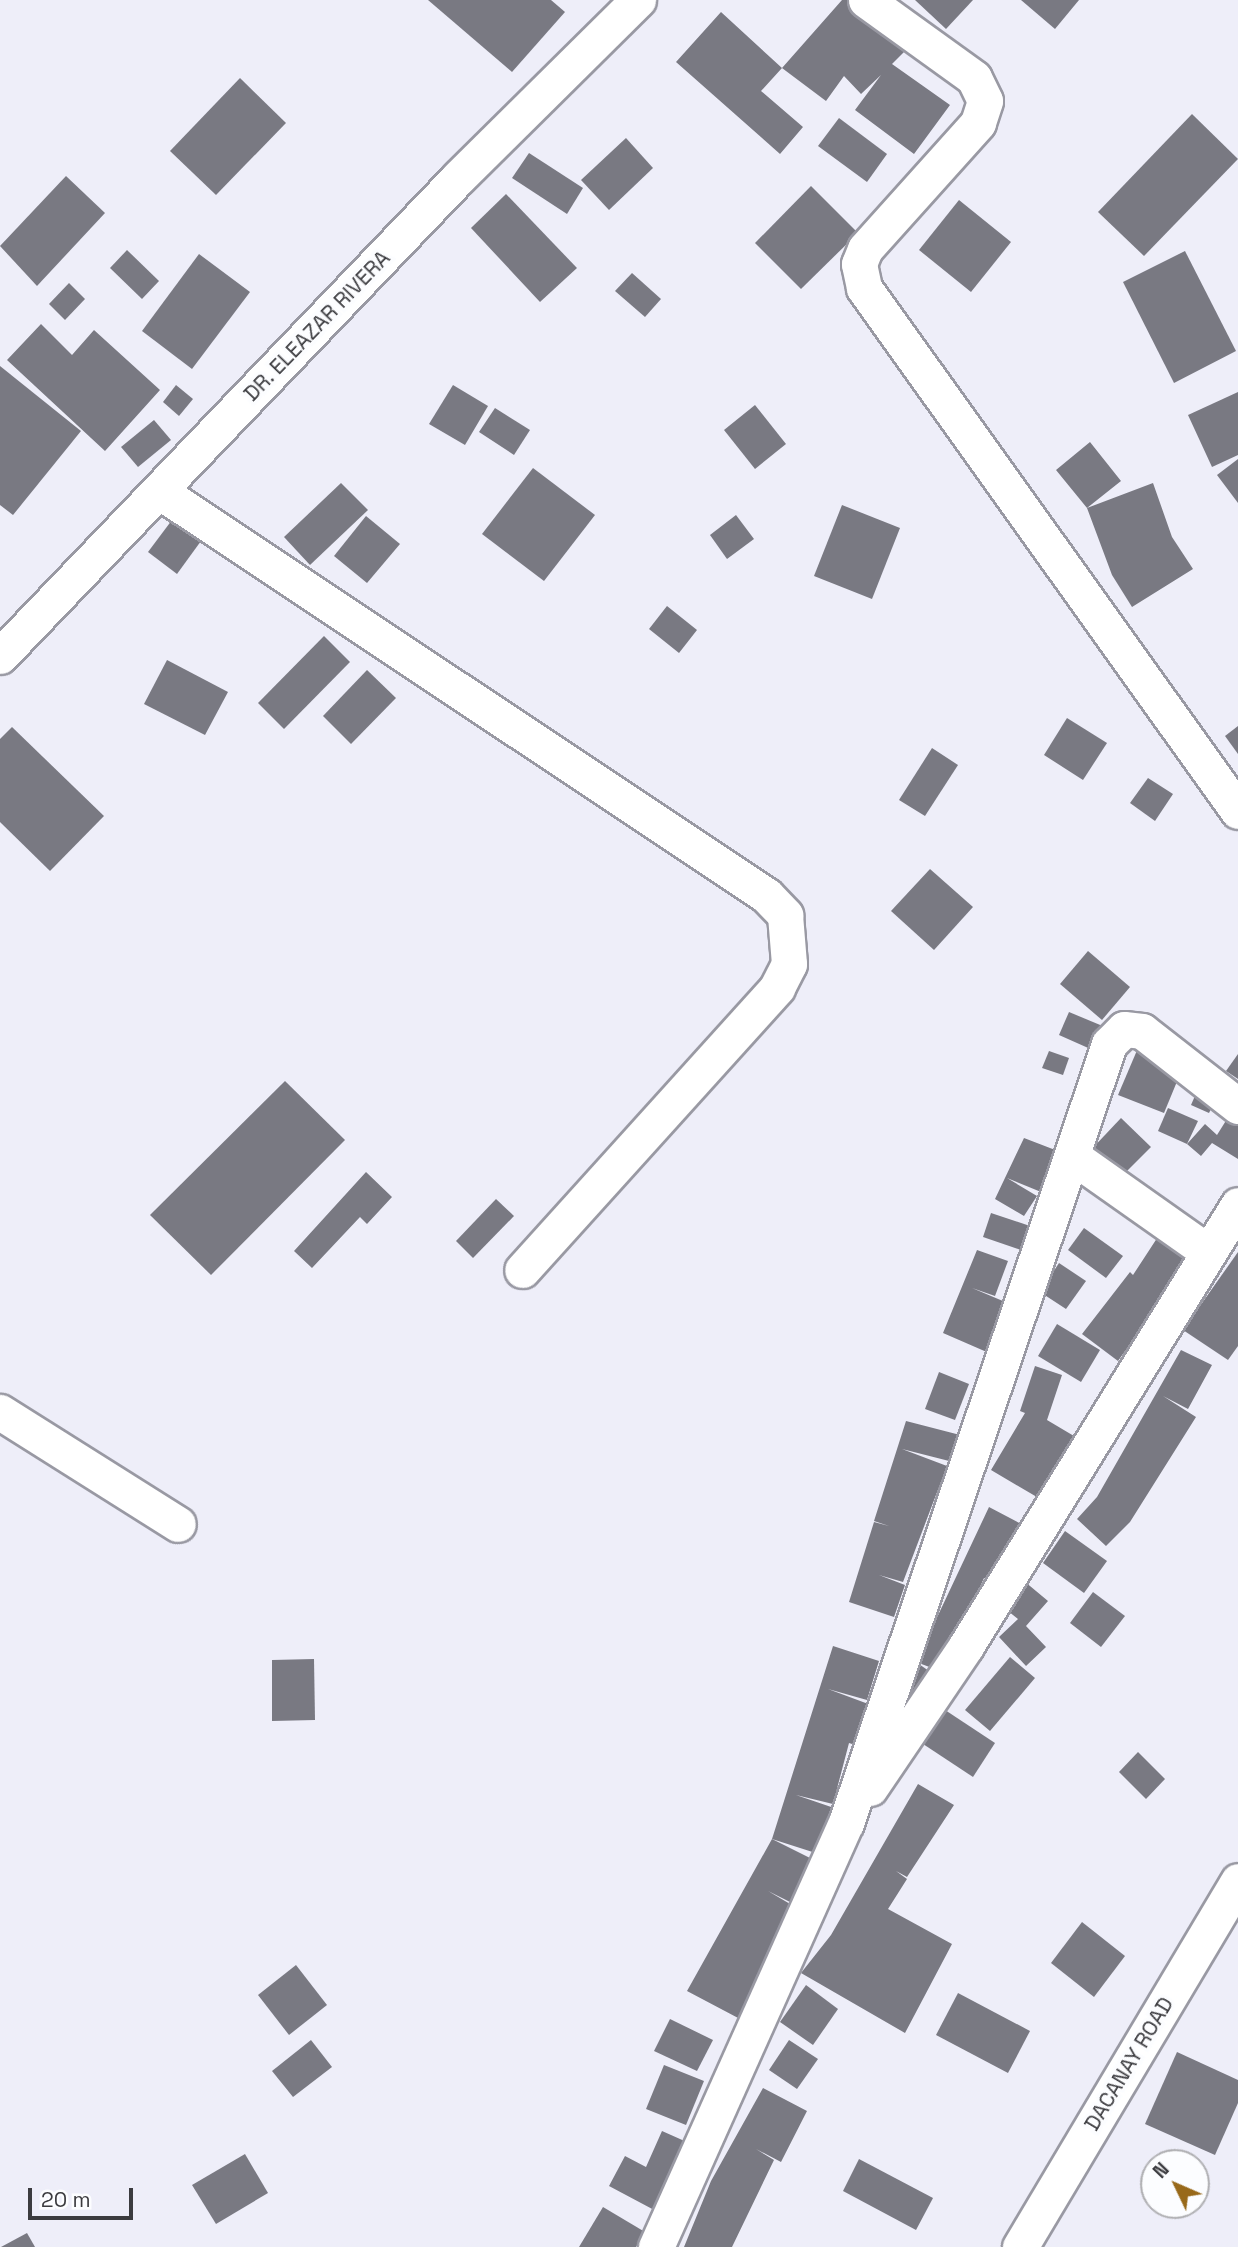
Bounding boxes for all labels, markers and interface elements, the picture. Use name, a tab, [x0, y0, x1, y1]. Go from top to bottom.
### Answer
street label: DR. ELEAZAR RIVERA	[239, 245, 395, 407]
street label: DACANAY ROAD	[1079, 1993, 1179, 2135]
north arrow	[1140, 2149, 1210, 2219]
text: N	[1148, 2157, 1174, 2184]
scale bar	[32, 2174, 136, 2218]
text: 20 m	[41, 2186, 91, 2213]

